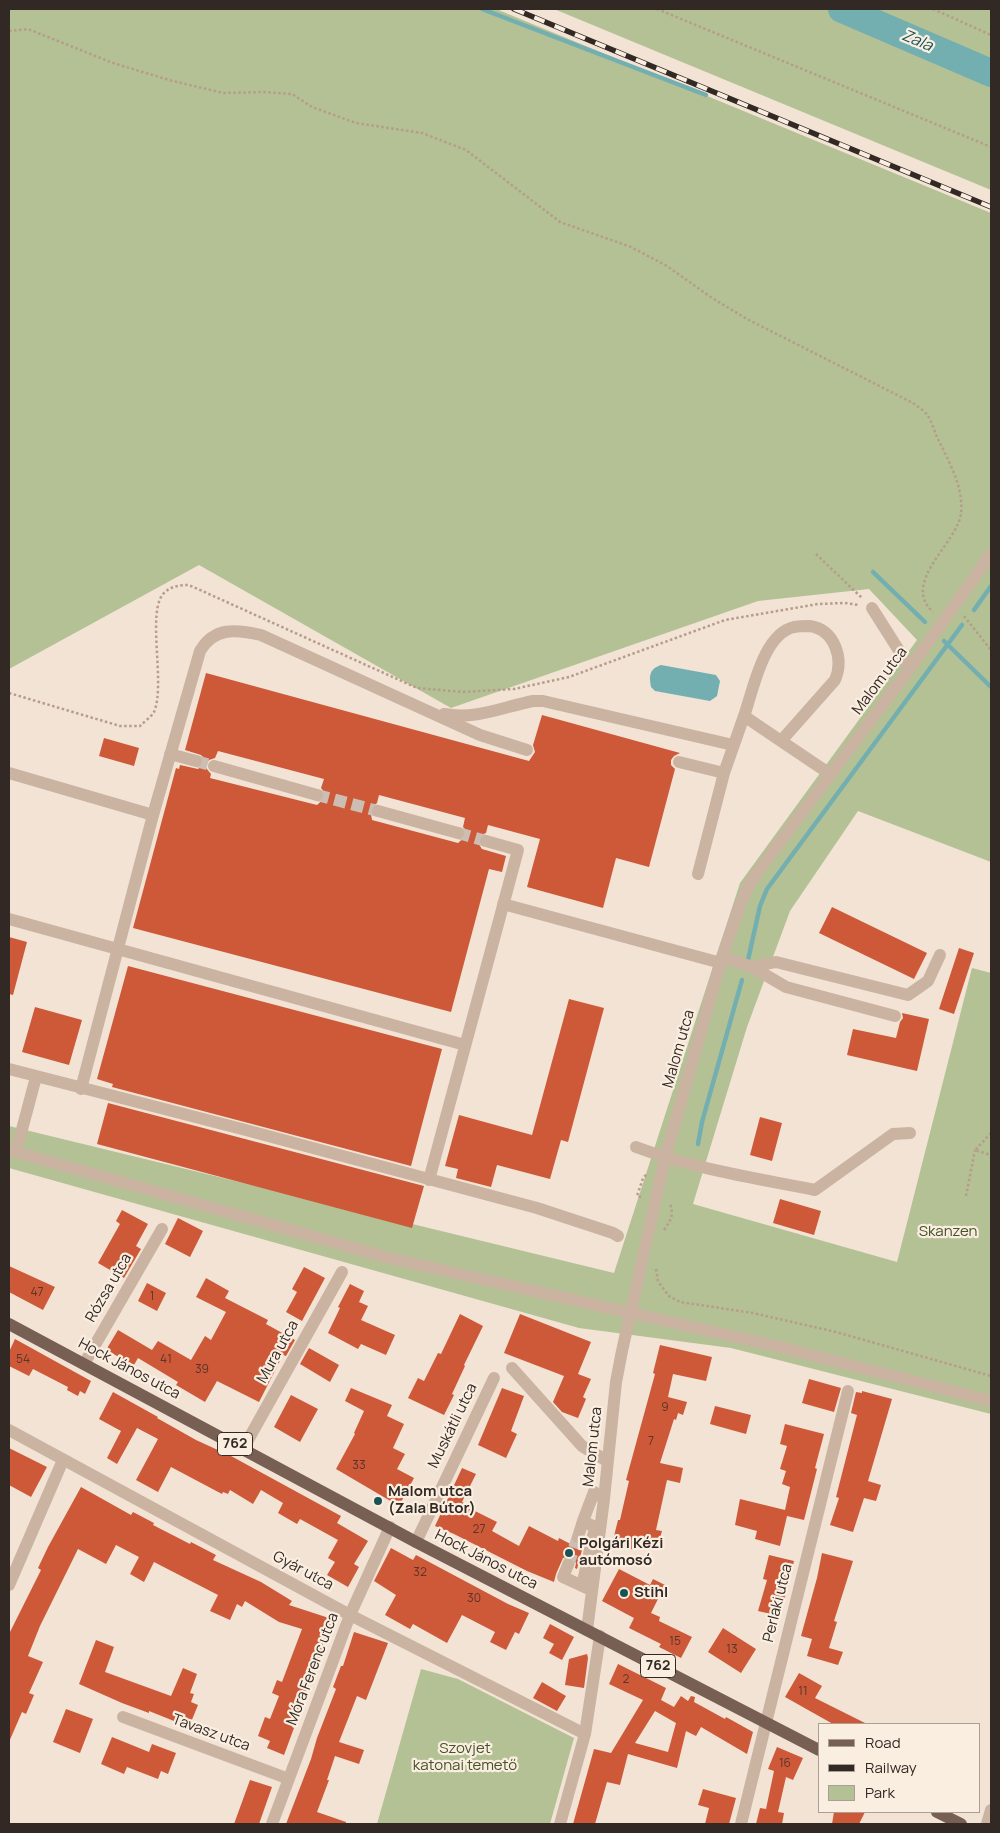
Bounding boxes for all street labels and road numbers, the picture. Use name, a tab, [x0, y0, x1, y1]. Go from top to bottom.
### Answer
street label: Malom utca	[849, 644, 911, 718]
street label: Malom utca	[659, 1008, 699, 1090]
street label: Rózsa utca	[82, 1250, 136, 1326]
street label: Mura utca	[253, 1317, 303, 1387]
street label: Hock János utca	[75, 1335, 183, 1403]
street label: Muskátli utca	[425, 1381, 481, 1471]
street label: Malom utca	[580, 1406, 606, 1488]
road number: 762	[218, 1432, 252, 1456]
street label: Hock János utca	[432, 1526, 540, 1594]
street label: Gyár utca	[270, 1548, 336, 1594]
street label: Perlaki utca	[760, 1562, 796, 1644]
street label: Móra Ferenc utca	[283, 1610, 343, 1728]
road number: 762	[640, 1654, 676, 1678]
street label: Tavasz utca	[170, 1711, 252, 1755]

